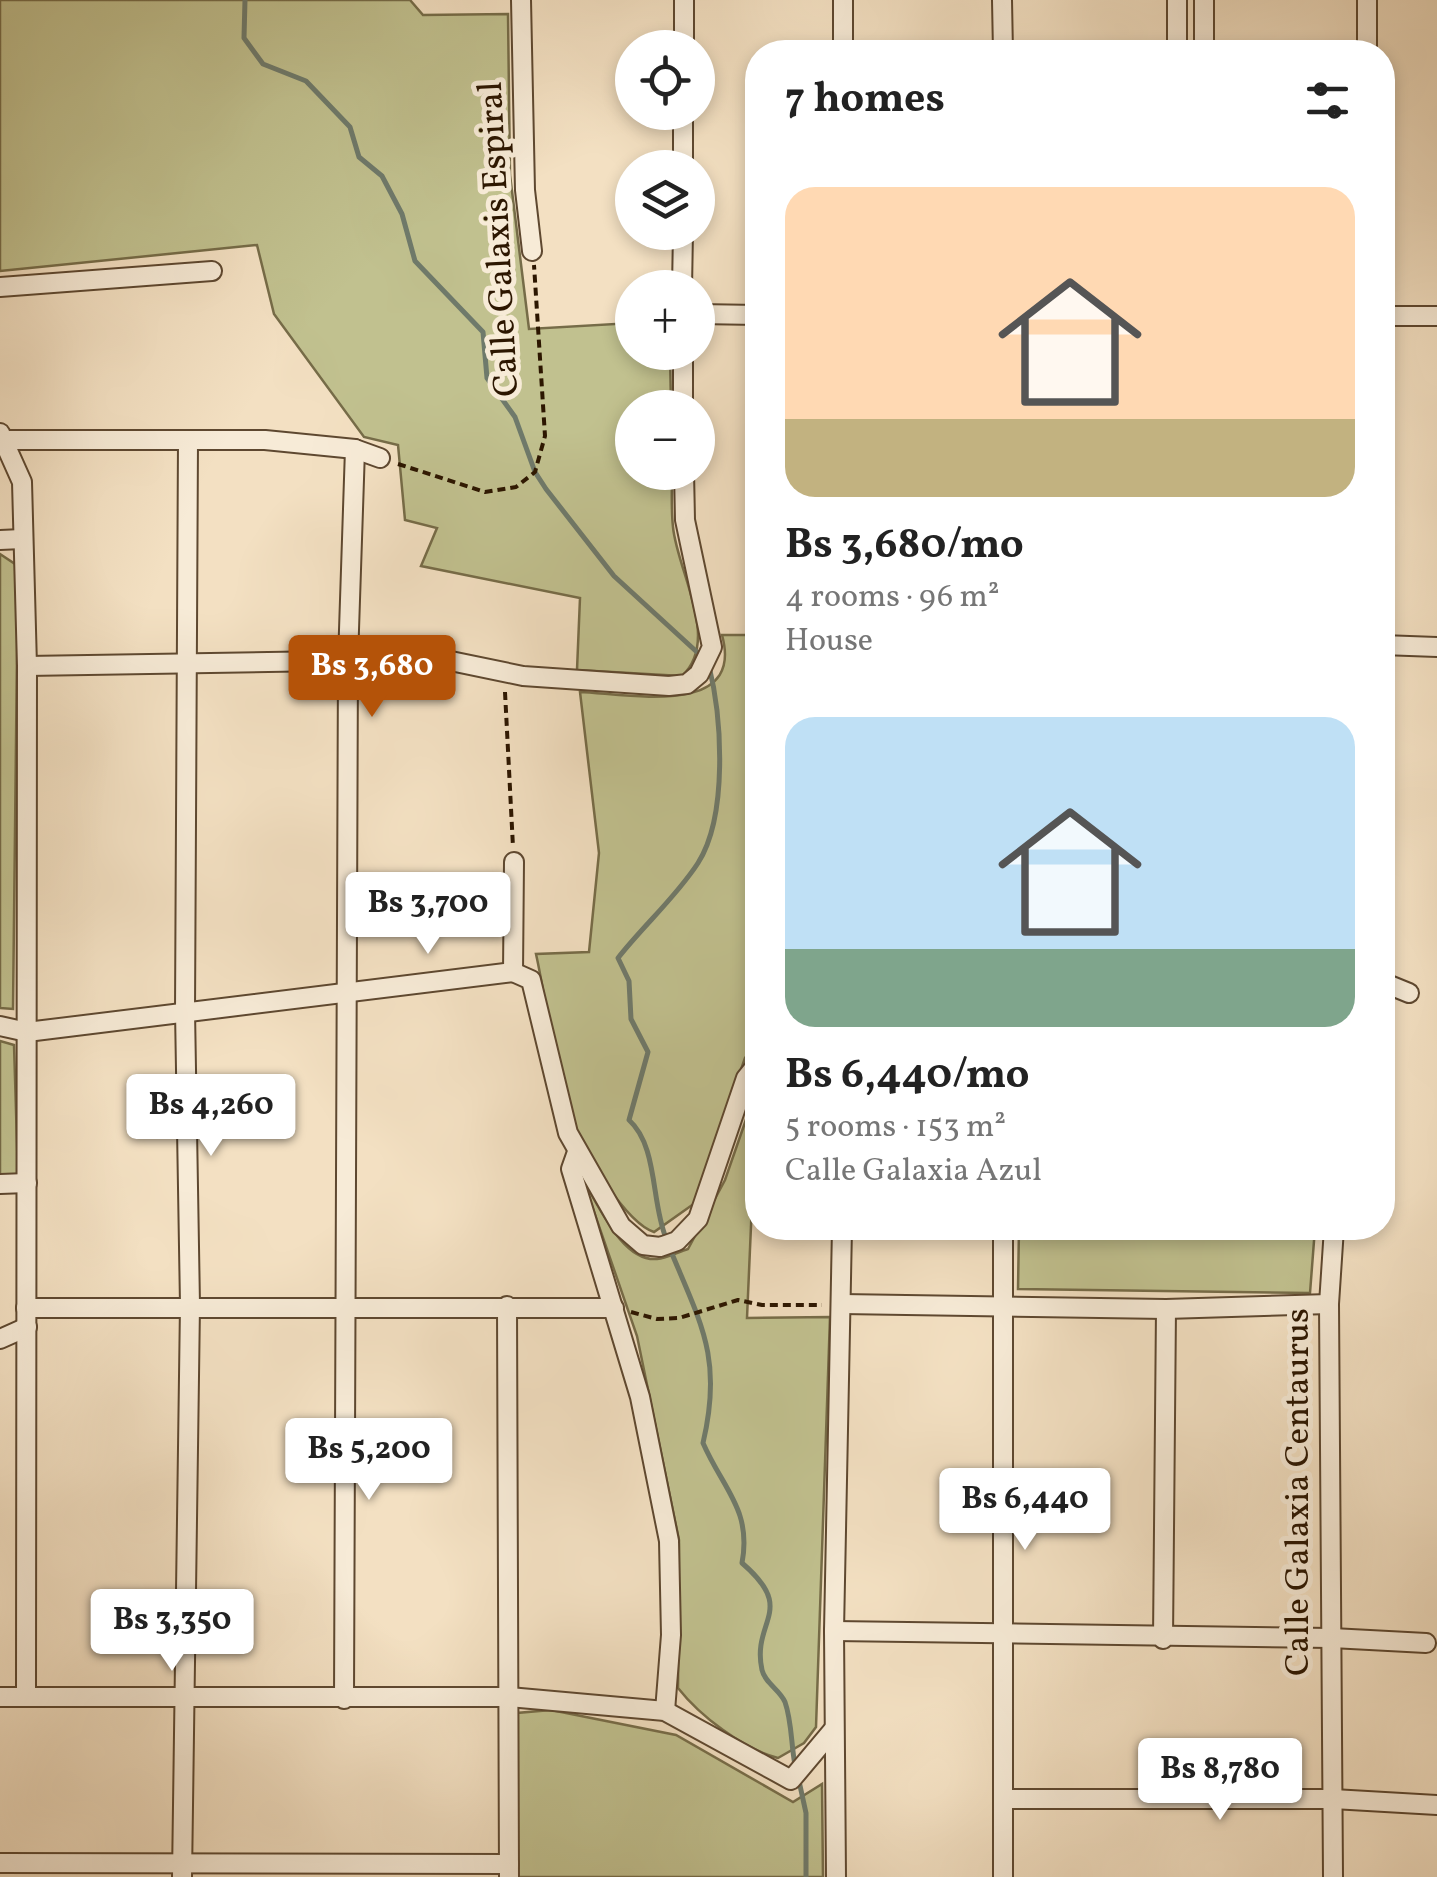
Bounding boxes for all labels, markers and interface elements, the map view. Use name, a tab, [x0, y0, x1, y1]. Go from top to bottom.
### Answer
map controls	[615, 30, 715, 490]
button: locate	[615, 30, 715, 130]
text: 7 homes	[785, 71, 945, 130]
icon: filters	[1300, 73, 1355, 128]
street label: Calle Galaxis Espiral	[468, 80, 532, 398]
button: layers	[615, 150, 715, 250]
icon: home	[980, 252, 1160, 432]
button: +	[615, 270, 715, 370]
button: −	[615, 390, 715, 490]
text: Bs 3,680/mo	[785, 517, 1024, 576]
text: 4 rooms · 96 m²	[785, 576, 1000, 620]
text: House	[785, 620, 873, 664]
pin: Bs 3,680	[269, 635, 475, 720]
text: Bs 3,680	[311, 645, 433, 689]
icon: home	[980, 782, 1160, 962]
pin: Bs 3,700	[325, 872, 531, 957]
text: Bs 3,700	[367, 882, 489, 926]
text: Bs 6,440/mo	[785, 1047, 1030, 1106]
pin: Bs 4,260	[108, 1074, 314, 1159]
text: Bs 4,260	[148, 1084, 274, 1128]
text: 5 rooms · 153 m²	[785, 1106, 1006, 1150]
text: Calle Galaxia Azul	[785, 1150, 1042, 1194]
street label: Calle Galaxia Centaurus	[1275, 1308, 1323, 1676]
pin: Bs 5,200	[266, 1418, 472, 1503]
text: Bs 5,200	[307, 1428, 431, 1472]
pin: Bs 6,440	[922, 1468, 1128, 1553]
text: Bs 6,440	[961, 1478, 1089, 1522]
pin: Bs 3,350	[69, 1589, 275, 1674]
text: Bs 3,350	[113, 1599, 231, 1643]
pin: Bs 8,780	[1117, 1738, 1323, 1823]
text: Bs 8,780	[1160, 1748, 1280, 1792]

